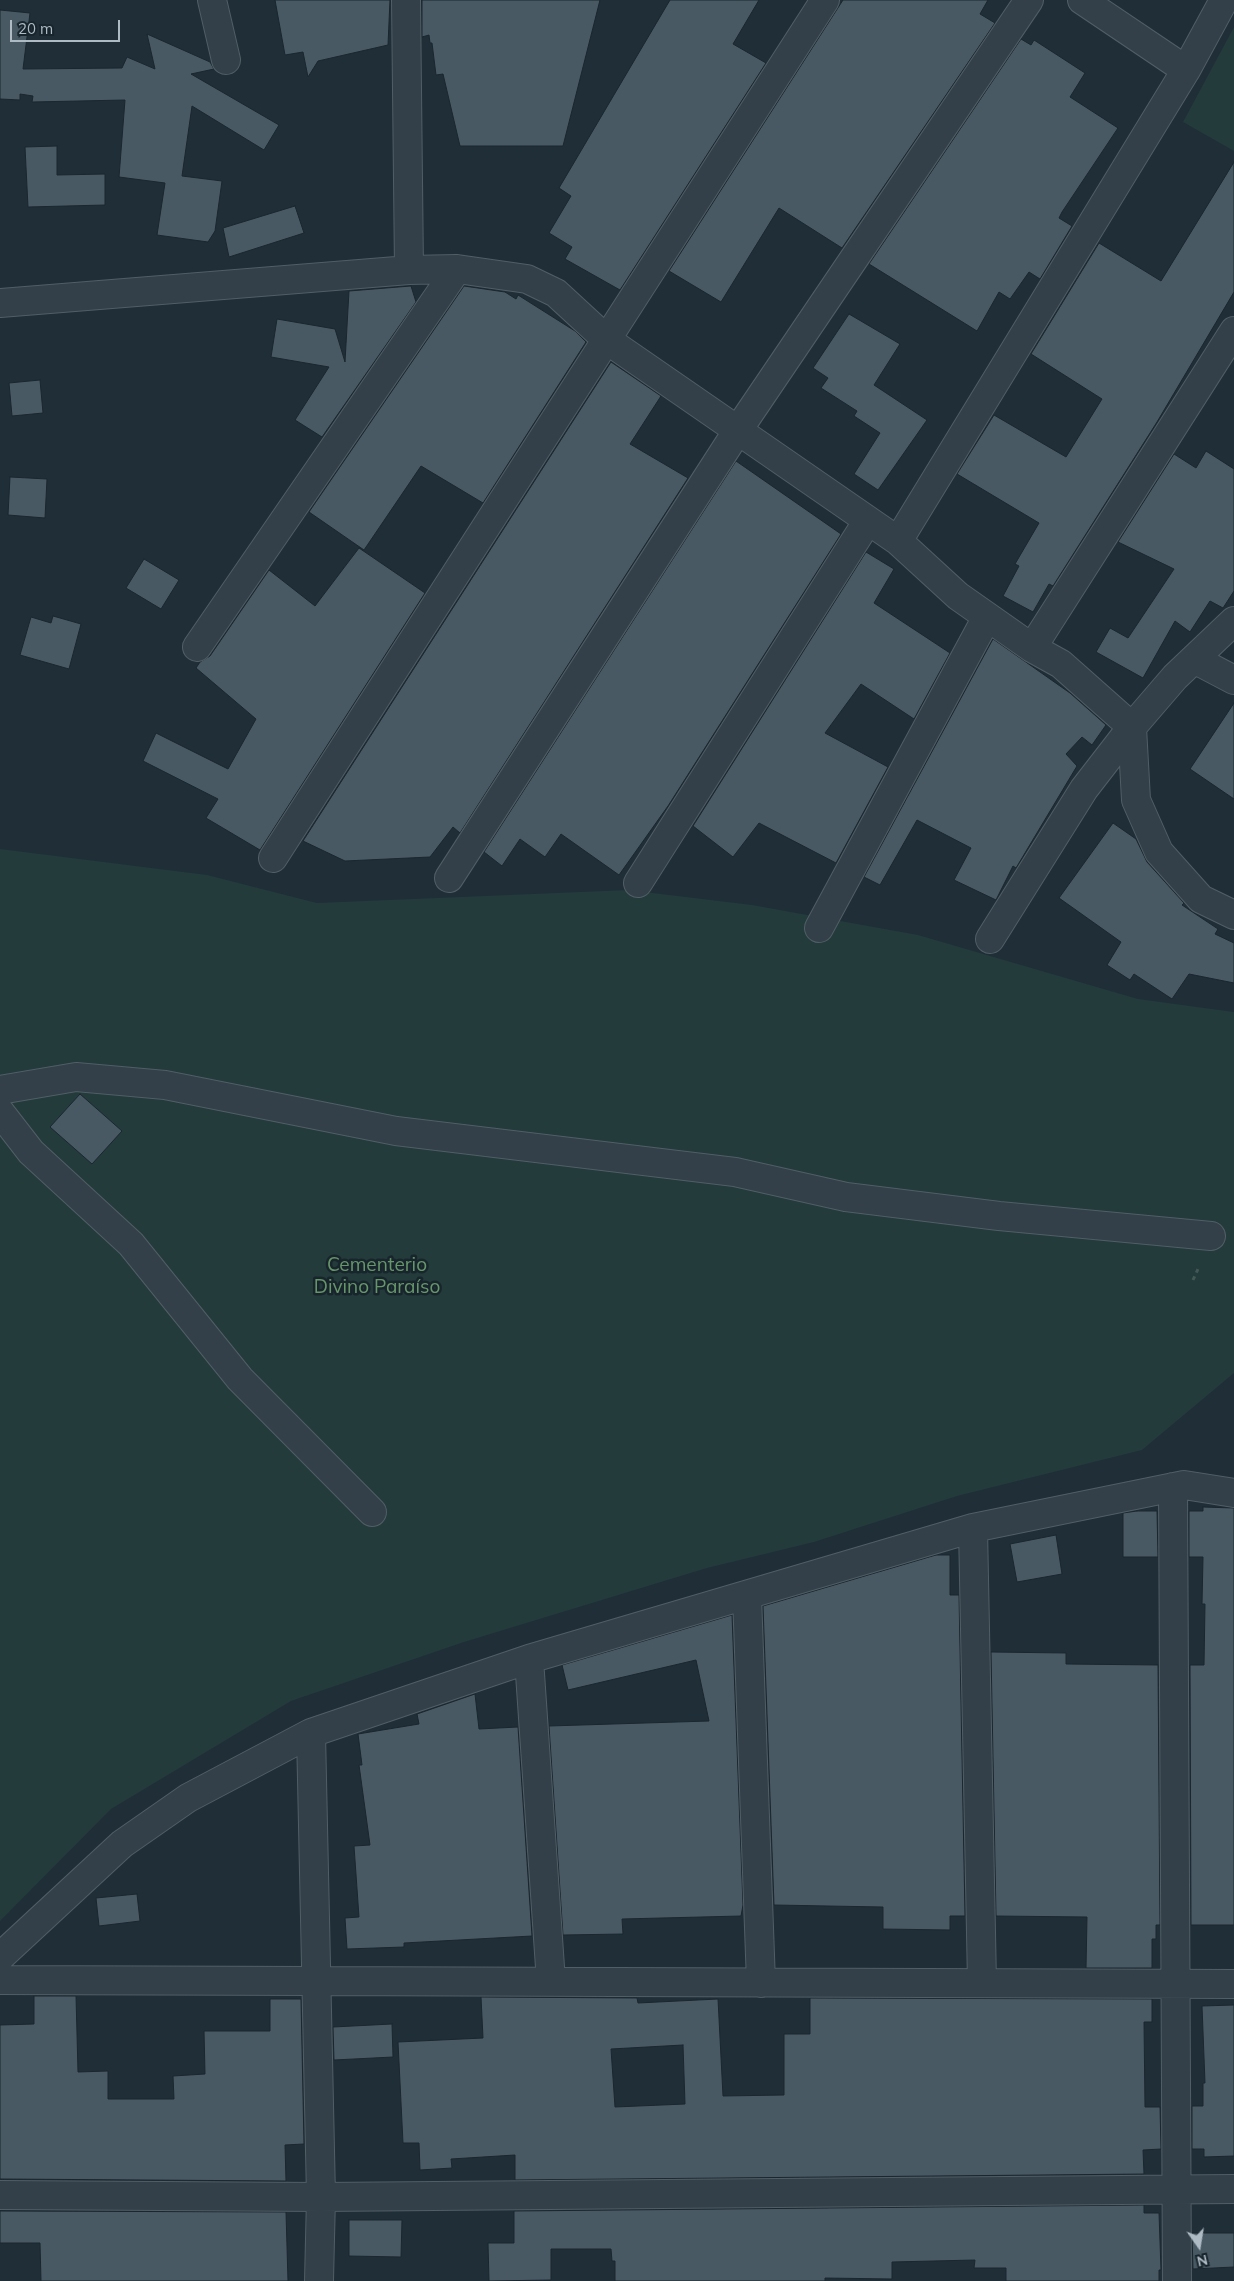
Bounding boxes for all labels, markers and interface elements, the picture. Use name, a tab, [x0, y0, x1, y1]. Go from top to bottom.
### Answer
scale bar	[12, 10, 122, 42]
text: 20 m	[18, 19, 53, 38]
park label: Cementerio Divino Paraíso	[314, 1254, 440, 1298]
north arrow	[1174, 2221, 1224, 2271]
text: N	[1195, 2251, 1210, 2271]

